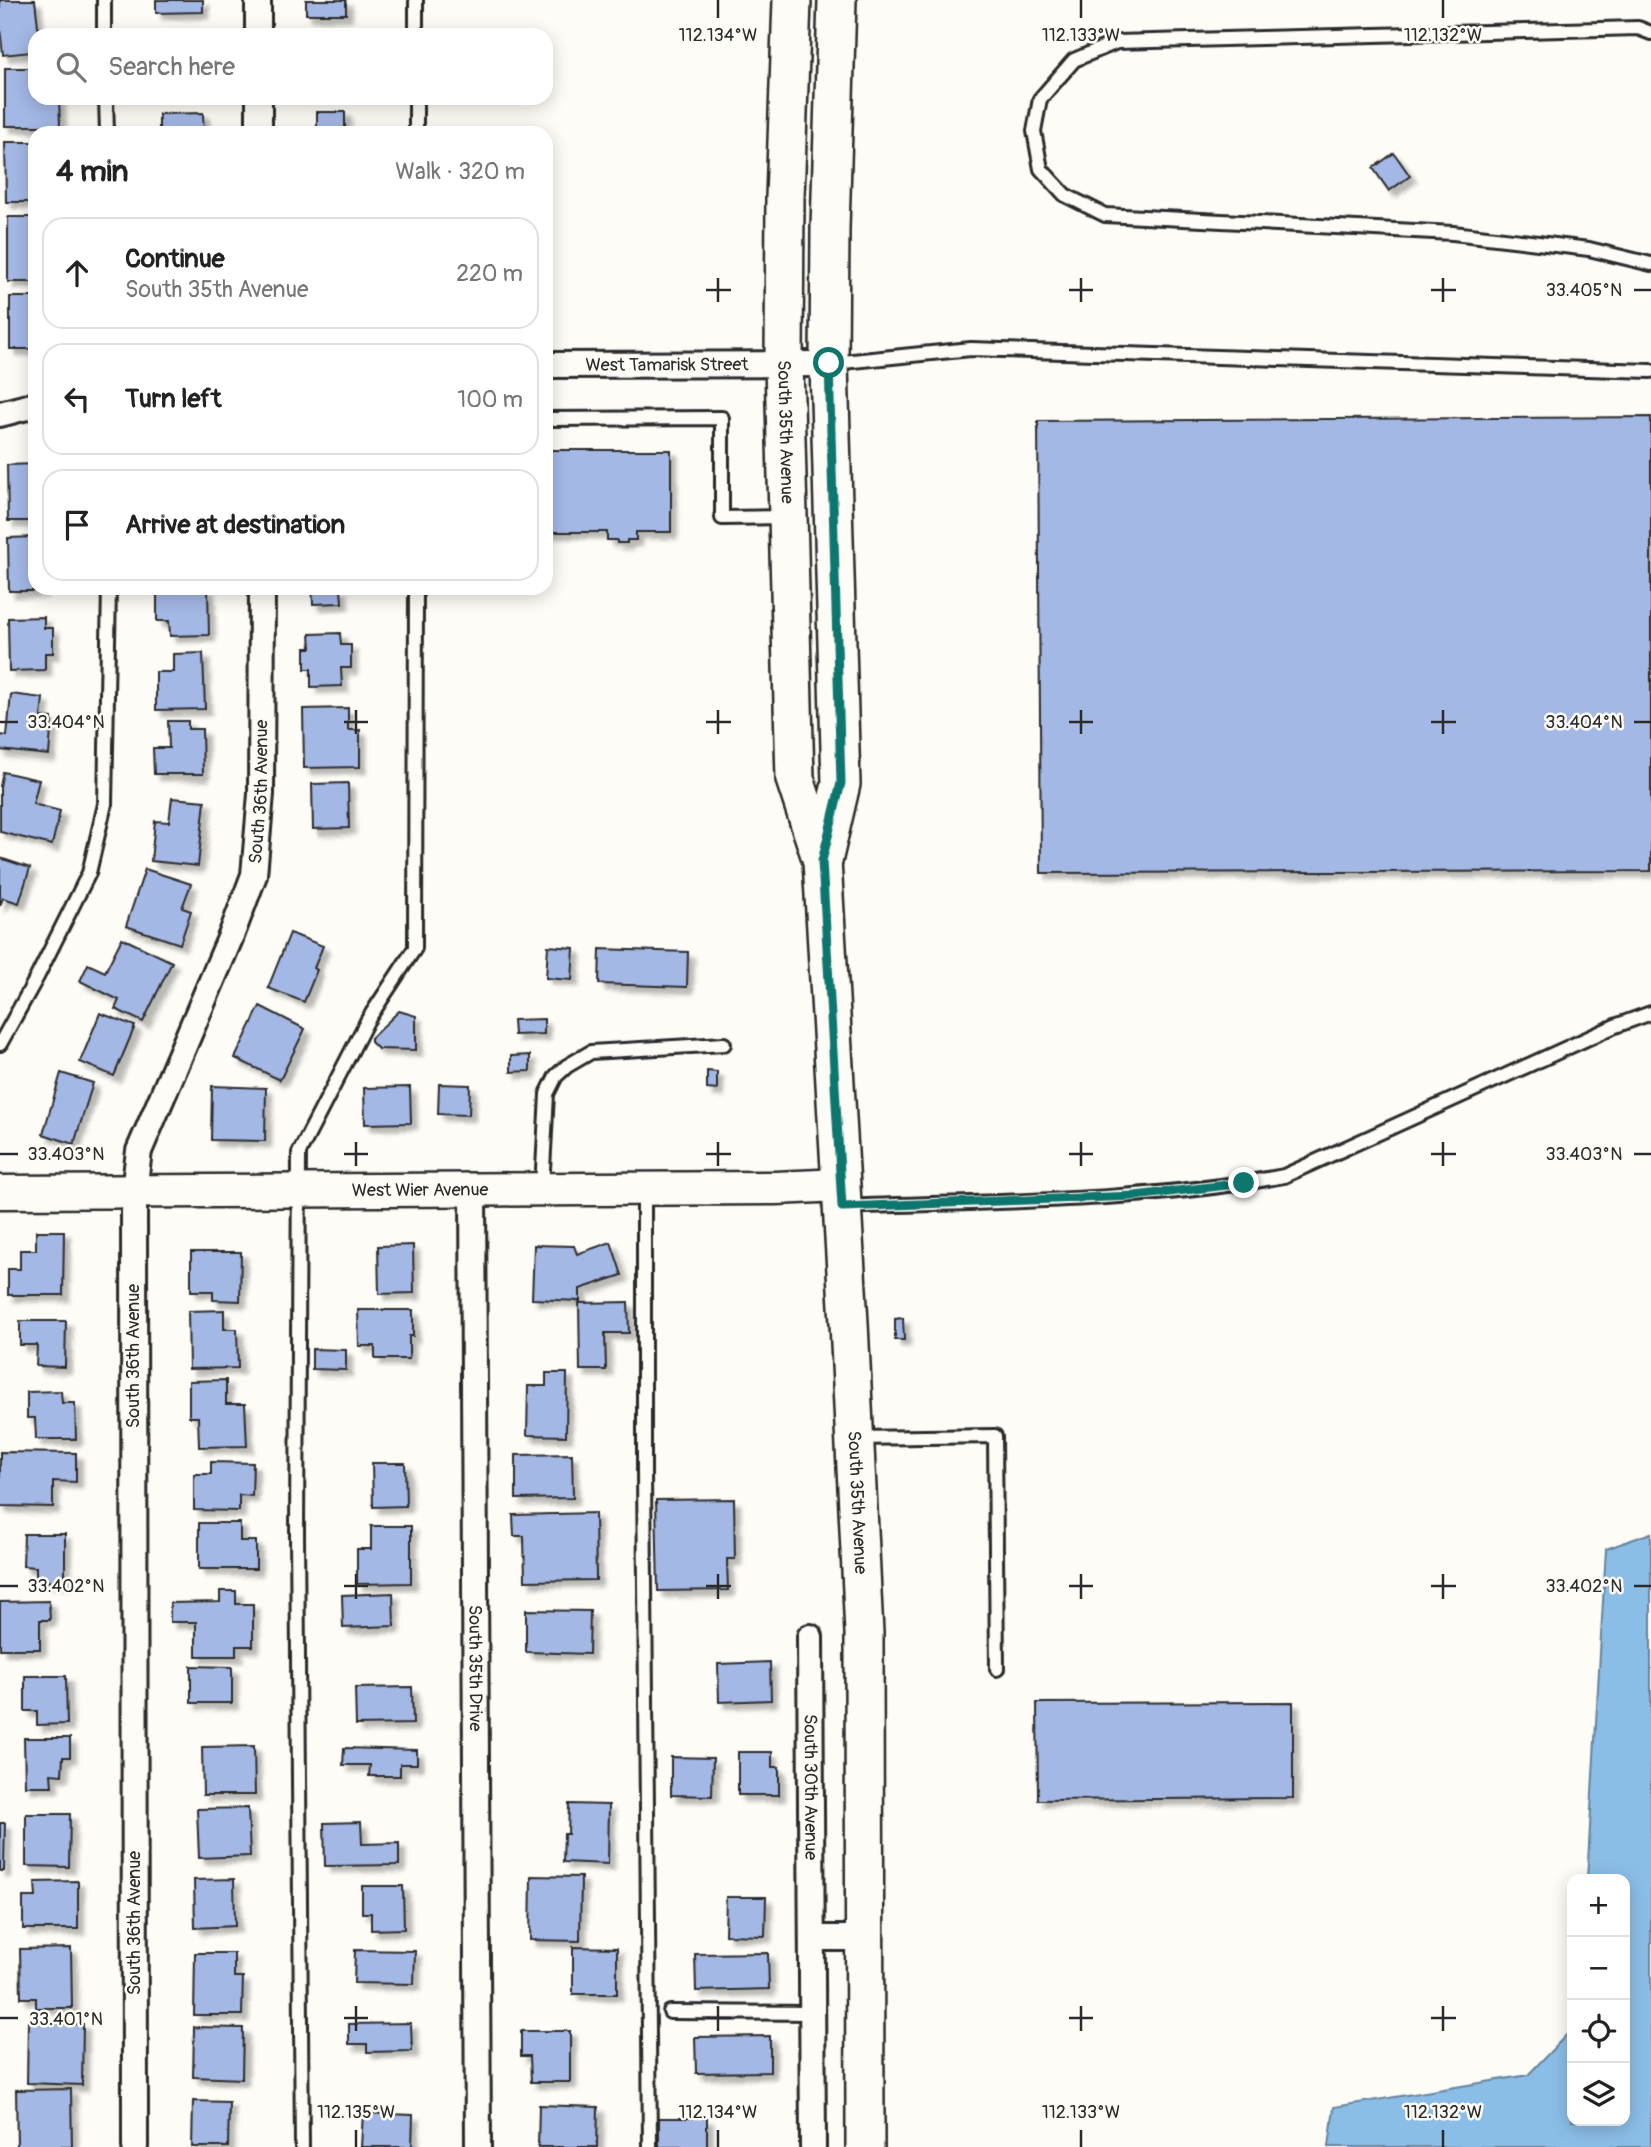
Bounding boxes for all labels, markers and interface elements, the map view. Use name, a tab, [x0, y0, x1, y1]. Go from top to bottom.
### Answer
text: 112.134°W	[679, 24, 757, 47]
text: 112.133°W	[1042, 24, 1120, 47]
text: 112.132°W	[1404, 24, 1482, 47]
search box	[28, 28, 553, 105]
icon: search	[52, 48, 90, 86]
text: Search here	[108, 51, 235, 83]
text: 4 min	[56, 153, 129, 190]
text: Walk · 320 m	[395, 157, 525, 186]
text: Continue	[125, 243, 225, 275]
icon: ahead	[58, 254, 96, 292]
text: 220 m	[456, 259, 523, 288]
text: South 35th Avenue	[125, 275, 308, 304]
text: 33.405°N	[1546, 279, 1622, 302]
route start	[813, 347, 844, 378]
street label: West Tamarisk Street	[585, 353, 749, 377]
street label: South 35th Avenue	[772, 360, 799, 504]
icon: left	[58, 380, 96, 418]
text: Turn left	[125, 383, 221, 415]
text: 100 m	[457, 385, 523, 414]
icon: arrive	[58, 506, 96, 544]
text: Arrive at destination	[125, 509, 345, 541]
text: 33.404°N	[27, 711, 105, 734]
text: 33.404°N	[1545, 711, 1623, 734]
street label: South 36th Avenue	[244, 719, 273, 865]
text: 33.403°N	[28, 1143, 104, 1166]
text: 33.403°N	[1546, 1143, 1622, 1166]
route end	[1228, 1167, 1259, 1198]
street label: West Wier Avenue	[352, 1178, 489, 1202]
street label: South 36th Avenue	[122, 1284, 145, 1428]
street label: South 35th Avenue	[842, 1430, 872, 1575]
text: 33.402°N	[28, 1575, 104, 1598]
text: 33.402°N	[1546, 1575, 1622, 1598]
street label: South 35th Drive	[463, 1605, 487, 1732]
street label: South 30th Avenue	[798, 1714, 822, 1860]
street label: South 36th Avenue	[123, 1851, 146, 1995]
map controls	[1567, 1874, 1630, 2126]
button: +	[1567, 1874, 1630, 1937]
button: −	[1567, 1937, 1630, 2000]
button: locate	[1567, 2000, 1630, 2063]
text: 33.401°N	[29, 2008, 103, 2031]
button: layers	[1567, 2063, 1630, 2126]
text: 112.135°W	[317, 2101, 395, 2124]
text: 112.134°W	[679, 2101, 757, 2124]
text: 112.133°W	[1042, 2101, 1120, 2124]
text: 112.132°W	[1404, 2101, 1482, 2124]

